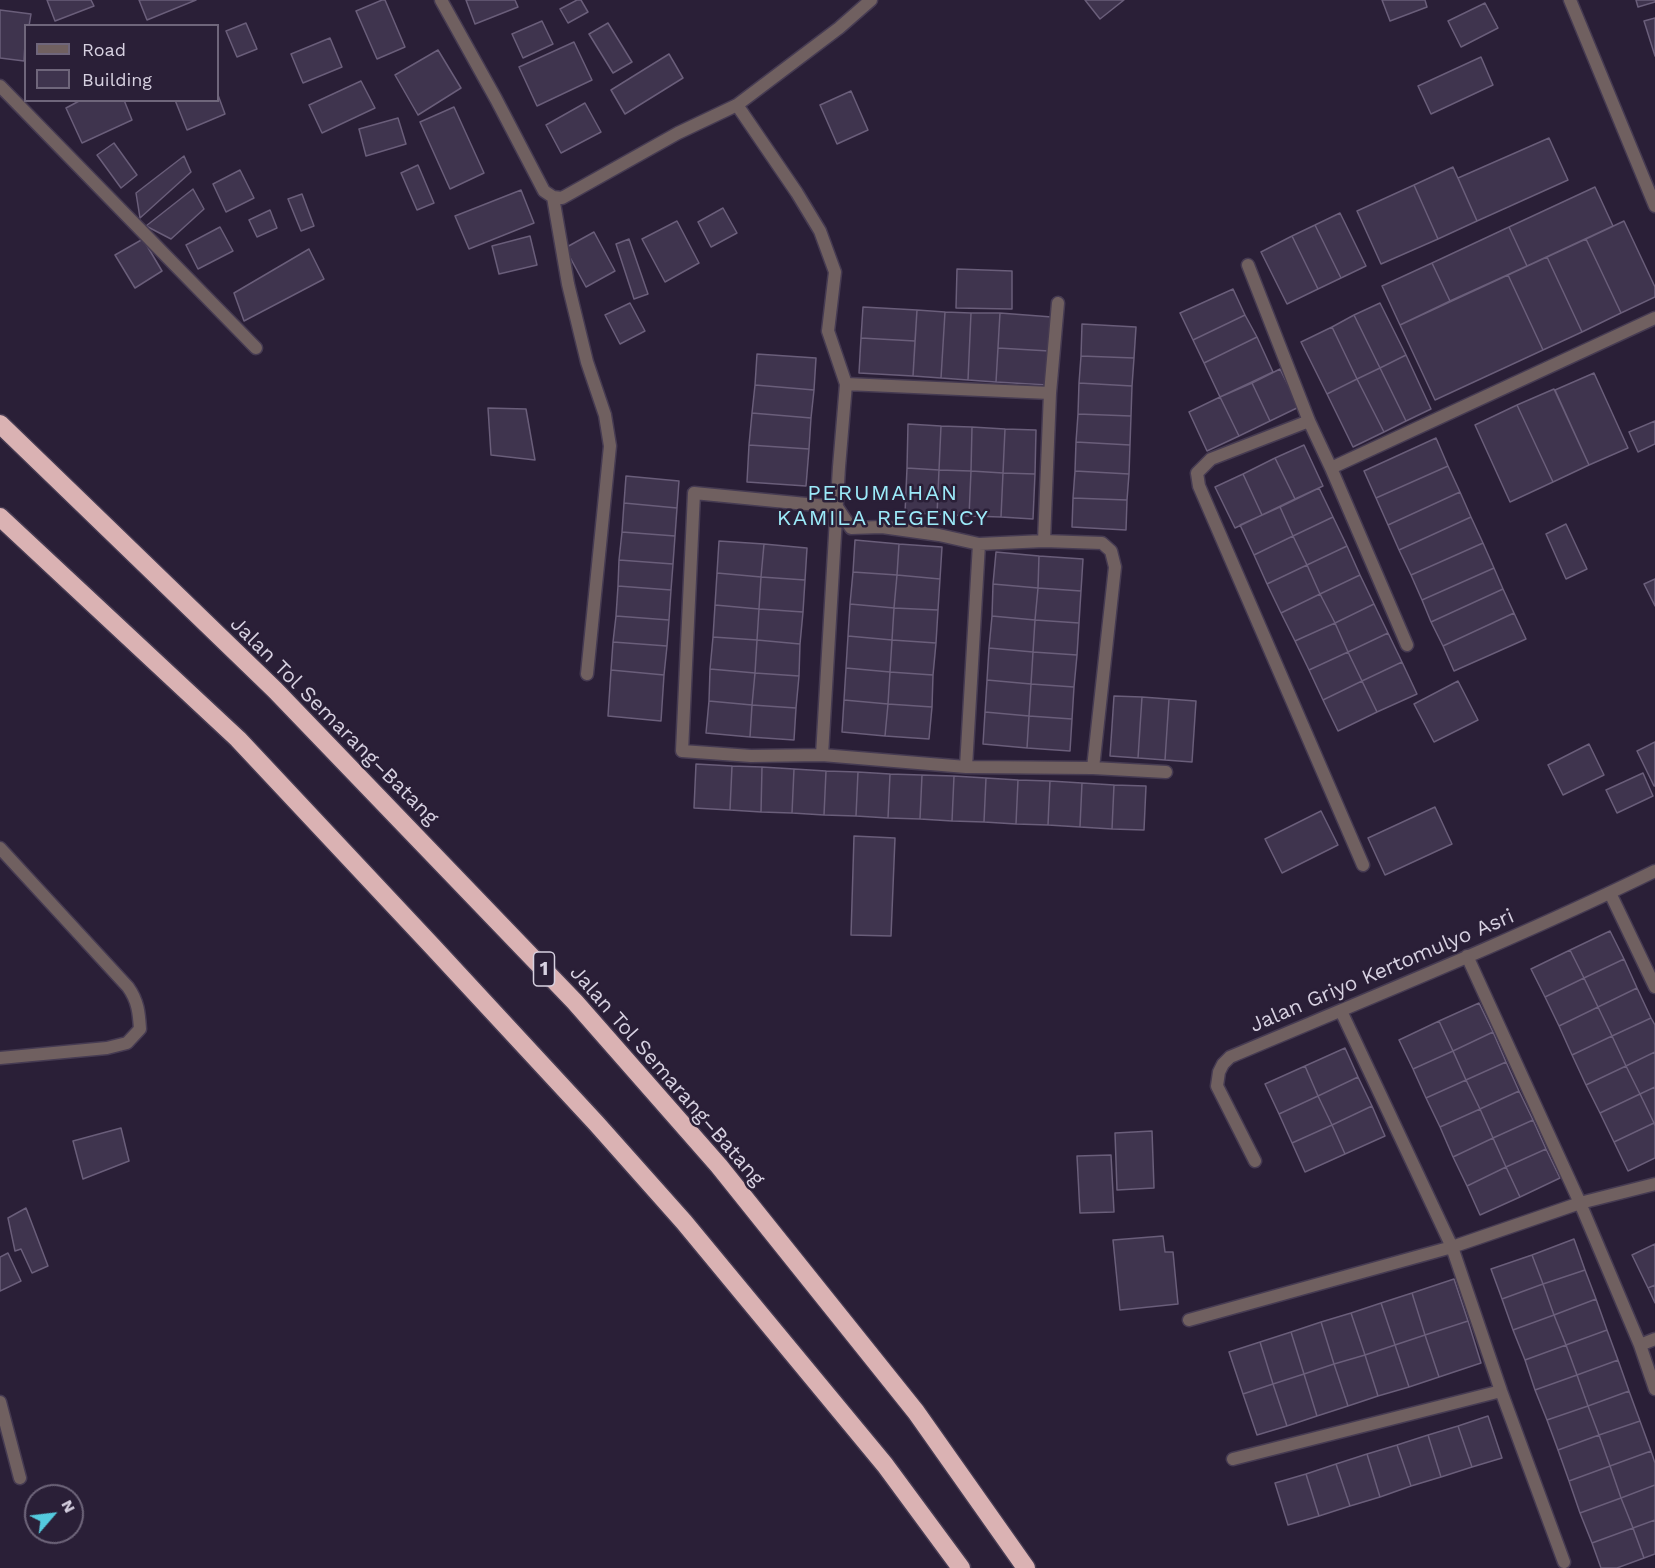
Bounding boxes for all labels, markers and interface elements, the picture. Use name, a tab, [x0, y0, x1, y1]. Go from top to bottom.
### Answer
legend	[24, 24, 219, 102]
text: Road	[82, 39, 126, 60]
text: Building	[82, 69, 152, 90]
district label: PERUMAHAN KAMILA REGENCY	[777, 481, 989, 532]
street label: Jalan Tol Semarang–Batang	[225, 612, 443, 830]
street label: Jalan Griyo Kertomulyo Asri	[1246, 904, 1518, 1038]
road number: 1	[534, 952, 554, 986]
street label: Jalan Tol Semarang–Batang	[564, 960, 770, 1192]
north arrow	[24, 1484, 84, 1544]
text: N	[57, 1497, 80, 1516]

